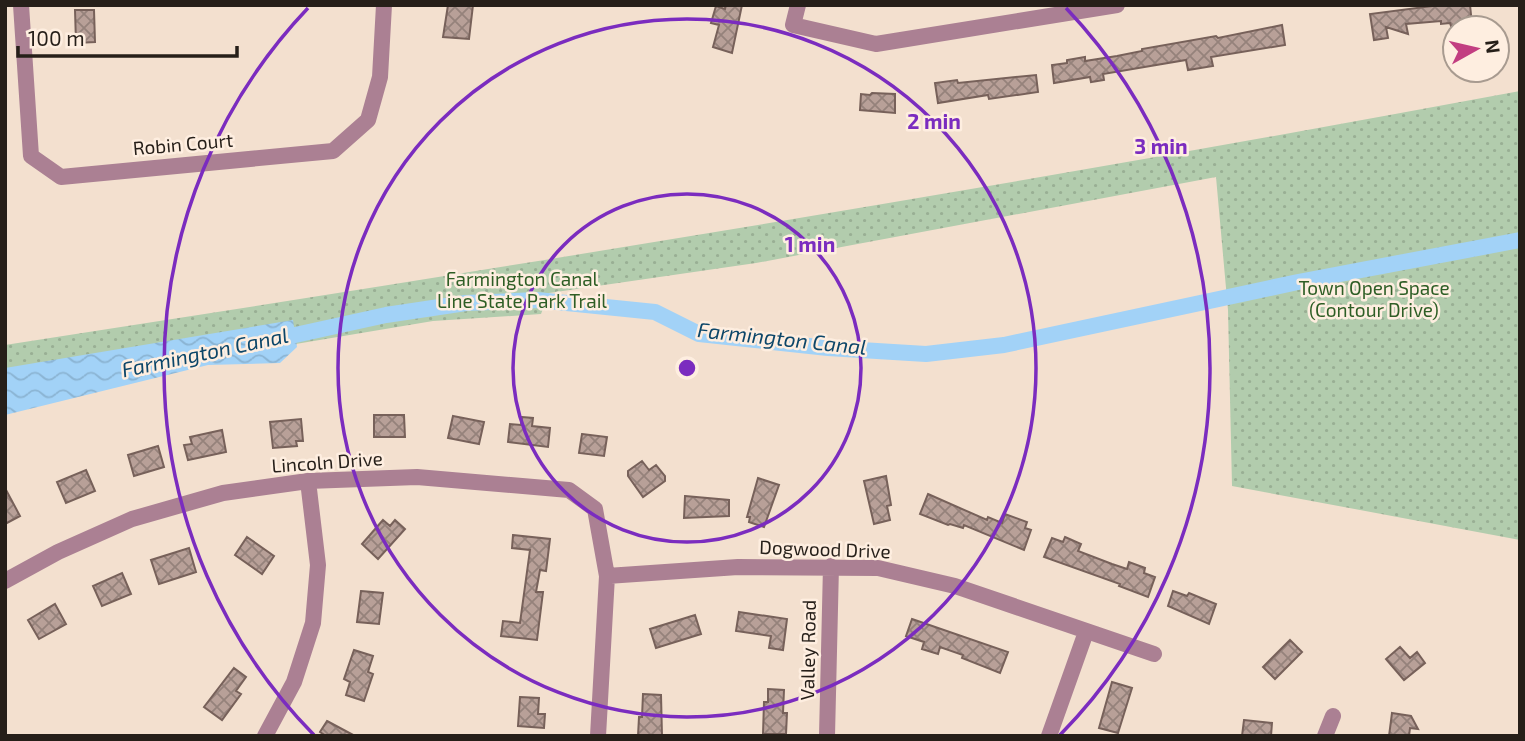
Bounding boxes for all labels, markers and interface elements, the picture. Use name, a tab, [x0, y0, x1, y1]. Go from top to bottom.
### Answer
scale bar	[18, 14, 236, 58]
north arrow	[1441, 14, 1511, 84]
text: 100 m	[28, 25, 85, 50]
text: N	[1481, 38, 1506, 55]
text: 2 min	[907, 108, 961, 133]
street label: Robin Court	[132, 128, 234, 159]
text: 3 min	[1134, 133, 1188, 158]
text: 1 min	[785, 231, 835, 256]
park label: Farmington Canal Line State Park Trail	[437, 267, 607, 312]
park label: Town Open Space (Contour Drive)	[1298, 276, 1450, 321]
water label: Farmington Canal	[696, 316, 868, 359]
water label: Farmington Canal	[119, 322, 290, 381]
centre of rings	[675, 356, 699, 380]
street label: Lincoln Drive	[271, 446, 383, 477]
street label: Dogwood Drive	[759, 535, 891, 562]
street label: Valley Road	[795, 600, 820, 700]

